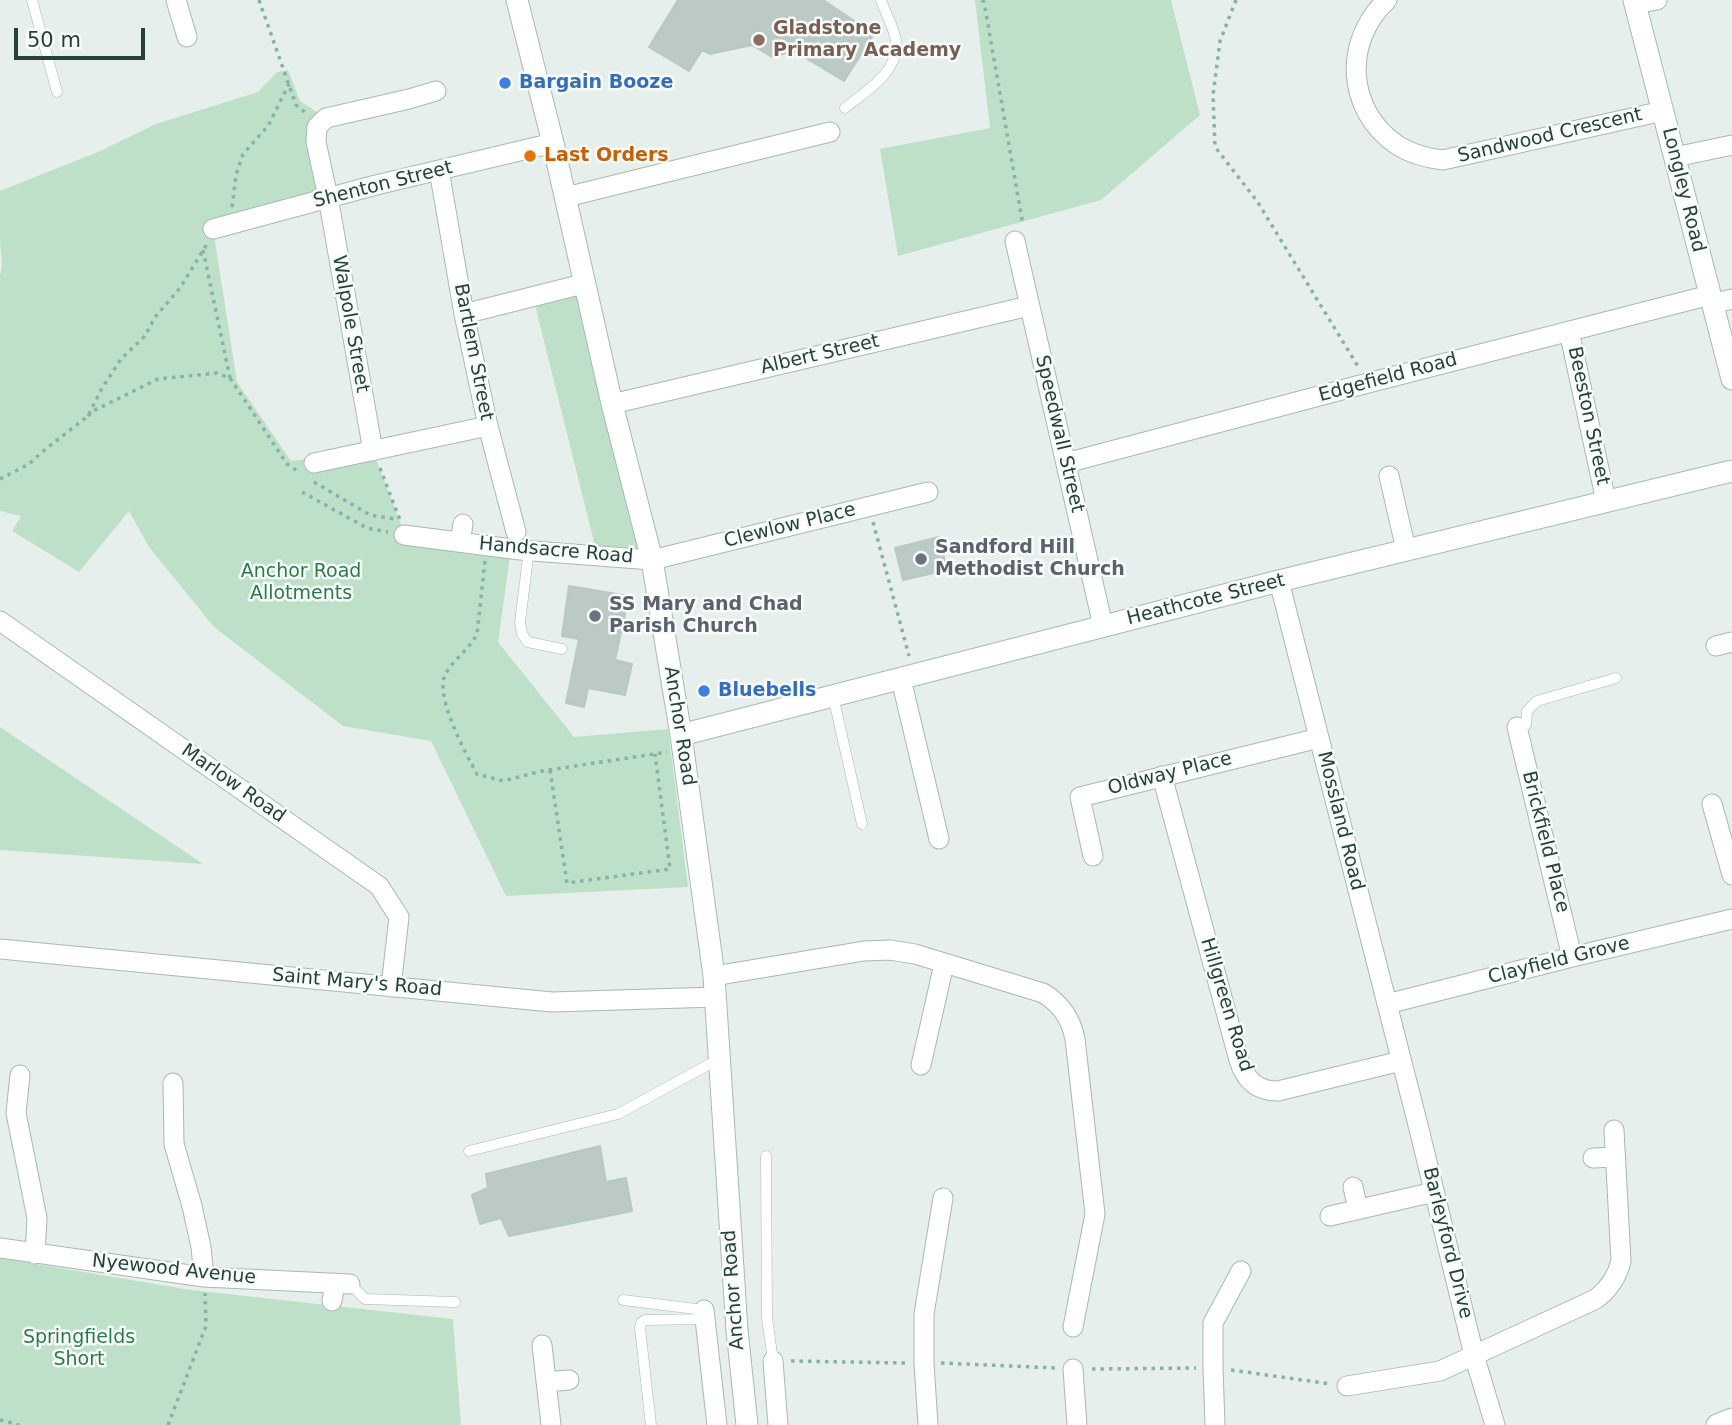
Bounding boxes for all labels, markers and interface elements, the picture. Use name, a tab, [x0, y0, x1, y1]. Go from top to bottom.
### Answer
scale bar	[18, 14, 149, 58]
place label: Gladstone Primary Academy	[773, 18, 961, 62]
text: 50 m	[27, 28, 81, 52]
marker: Gladstone Primary Academy	[751, 32, 767, 48]
place label: Bargain Booze	[519, 72, 673, 94]
marker: Bargain Booze	[497, 75, 513, 91]
street label: Sandwood Crescent	[1456, 104, 1644, 168]
street label: Longley Road	[1656, 125, 1710, 255]
place label: Last Orders	[544, 145, 669, 167]
marker: Last Orders	[522, 148, 538, 164]
street label: Shenton Street	[311, 157, 455, 213]
street label: Walpole Street	[327, 254, 373, 394]
street label: Bartlem Street	[449, 282, 497, 422]
street label: Albert Street	[758, 330, 882, 380]
street label: Beeston Street	[1562, 345, 1614, 487]
street label: Edgefield Road	[1316, 349, 1460, 407]
street label: Speedwall Street	[1030, 353, 1088, 515]
street label: Clewlow Place	[722, 499, 858, 553]
street label: Handsacre Road	[478, 533, 634, 569]
place label: Sandford Hill Methodist Church	[935, 537, 1125, 581]
marker: Sandford Hill Methodist Church	[913, 551, 929, 567]
park label: Anchor Road Allotments	[241, 561, 361, 605]
street label: Heathcote Street	[1125, 569, 1287, 631]
place label: SS Mary and Chad Parish Church	[609, 594, 803, 638]
marker: SS Mary and Chad Parish Church	[587, 608, 603, 624]
street label: Anchor Road	[658, 665, 700, 787]
place label: Bluebells	[718, 680, 816, 702]
marker: Bluebells	[696, 683, 712, 699]
street label: Marlow Road	[176, 740, 290, 828]
street label: Oldway Place	[1105, 748, 1235, 800]
street label: Mossland Road	[1312, 749, 1368, 893]
street label: Brickfield Place	[1516, 769, 1574, 915]
street label: Clayfield Grove	[1486, 932, 1632, 990]
street label: Hillgreen Road	[1195, 935, 1257, 1075]
street label: Saint Mary's Road	[271, 964, 443, 1002]
street label: Barleyford Drive	[1417, 1165, 1477, 1321]
street label: Anchor Road	[718, 1229, 750, 1351]
street label: Nyewood Avenue	[91, 1250, 257, 1290]
park label: Springfields Short	[23, 1327, 135, 1371]

